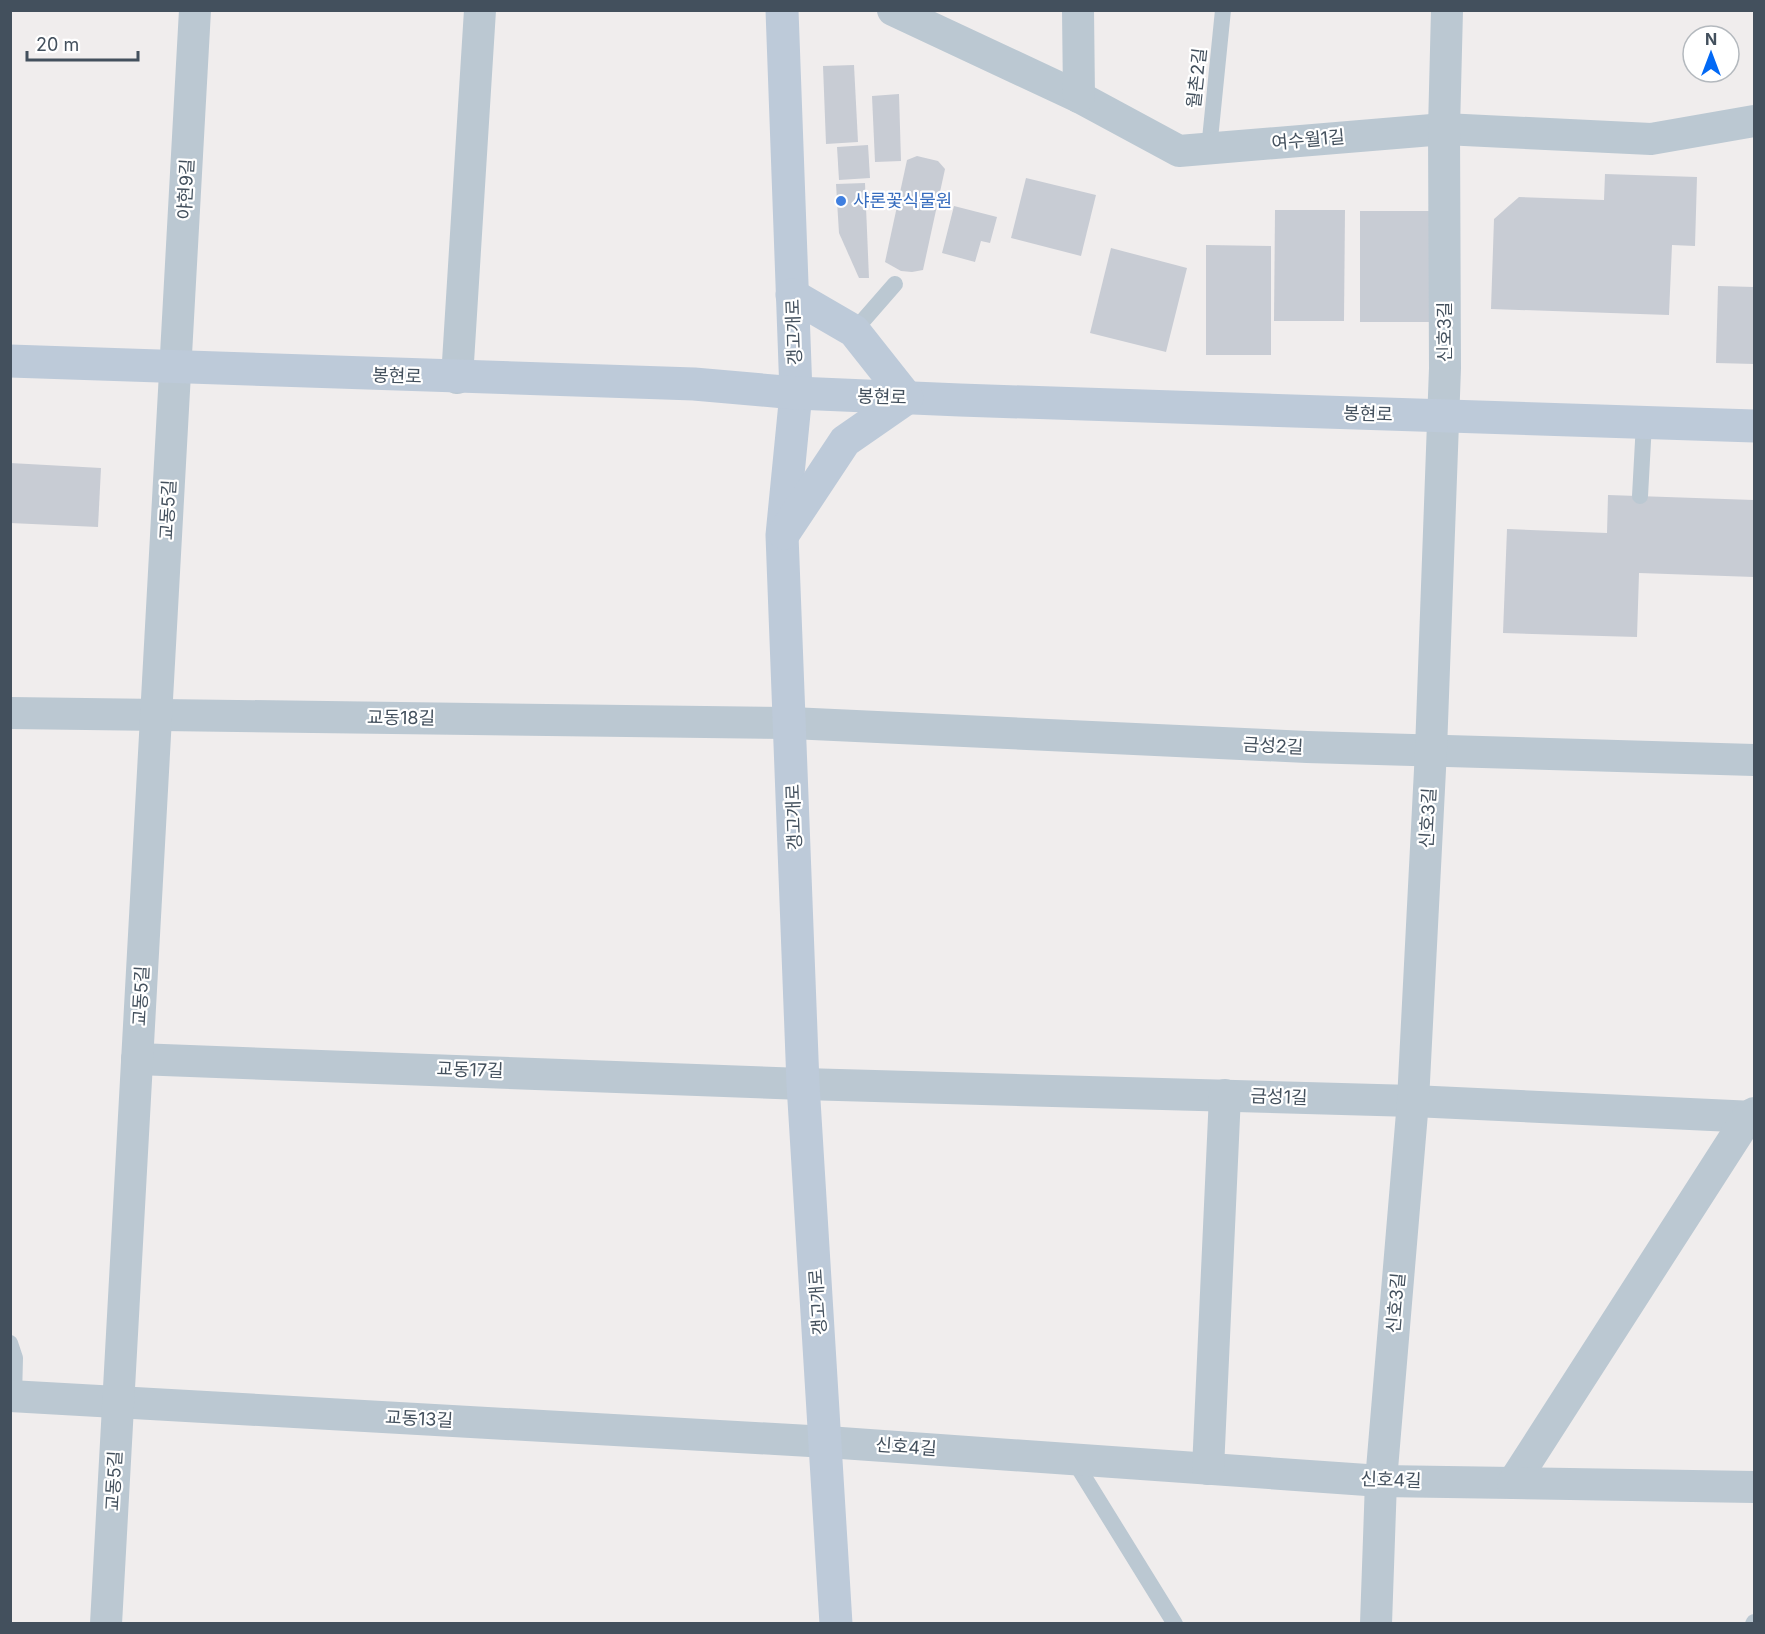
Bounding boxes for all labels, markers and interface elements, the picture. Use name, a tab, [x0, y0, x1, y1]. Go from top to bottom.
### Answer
scale bar	[27, 24, 138, 62]
north arrow	[1681, 24, 1741, 84]
text: N	[1705, 29, 1717, 49]
text: 20 m	[36, 34, 79, 55]
street label: 월촌2길	[1183, 47, 1210, 109]
street label: 여수월1길	[1270, 126, 1346, 153]
street label: 야현9길	[173, 158, 198, 220]
place label: 샤론꽃식물원	[853, 190, 952, 211]
marker: 샤론꽃식물원	[834, 194, 848, 208]
street label: 갱고개로	[782, 299, 805, 365]
street label: 신호3길	[1434, 302, 1455, 362]
street label: 봉현로	[372, 364, 422, 387]
street label: 봉현로	[857, 385, 907, 408]
street label: 봉현로	[1343, 402, 1393, 425]
street label: 교동5길	[155, 479, 180, 541]
street label: 교동18길	[367, 706, 435, 729]
street label: 금성2길	[1242, 733, 1304, 758]
street label: 갱고개로	[782, 784, 805, 850]
street label: 신호3길	[1415, 787, 1440, 849]
street label: 교동5길	[128, 965, 153, 1027]
street label: 교동17길	[436, 1058, 504, 1081]
street label: 금성1길	[1250, 1085, 1308, 1108]
street label: 갱고개로	[805, 1268, 830, 1336]
street label: 신호3길	[1382, 1272, 1409, 1334]
street label: 교동13길	[384, 1406, 454, 1431]
street label: 신호4길	[875, 1434, 937, 1459]
street label: 교동5길	[101, 1450, 126, 1512]
street label: 신호4길	[1360, 1468, 1422, 1491]

